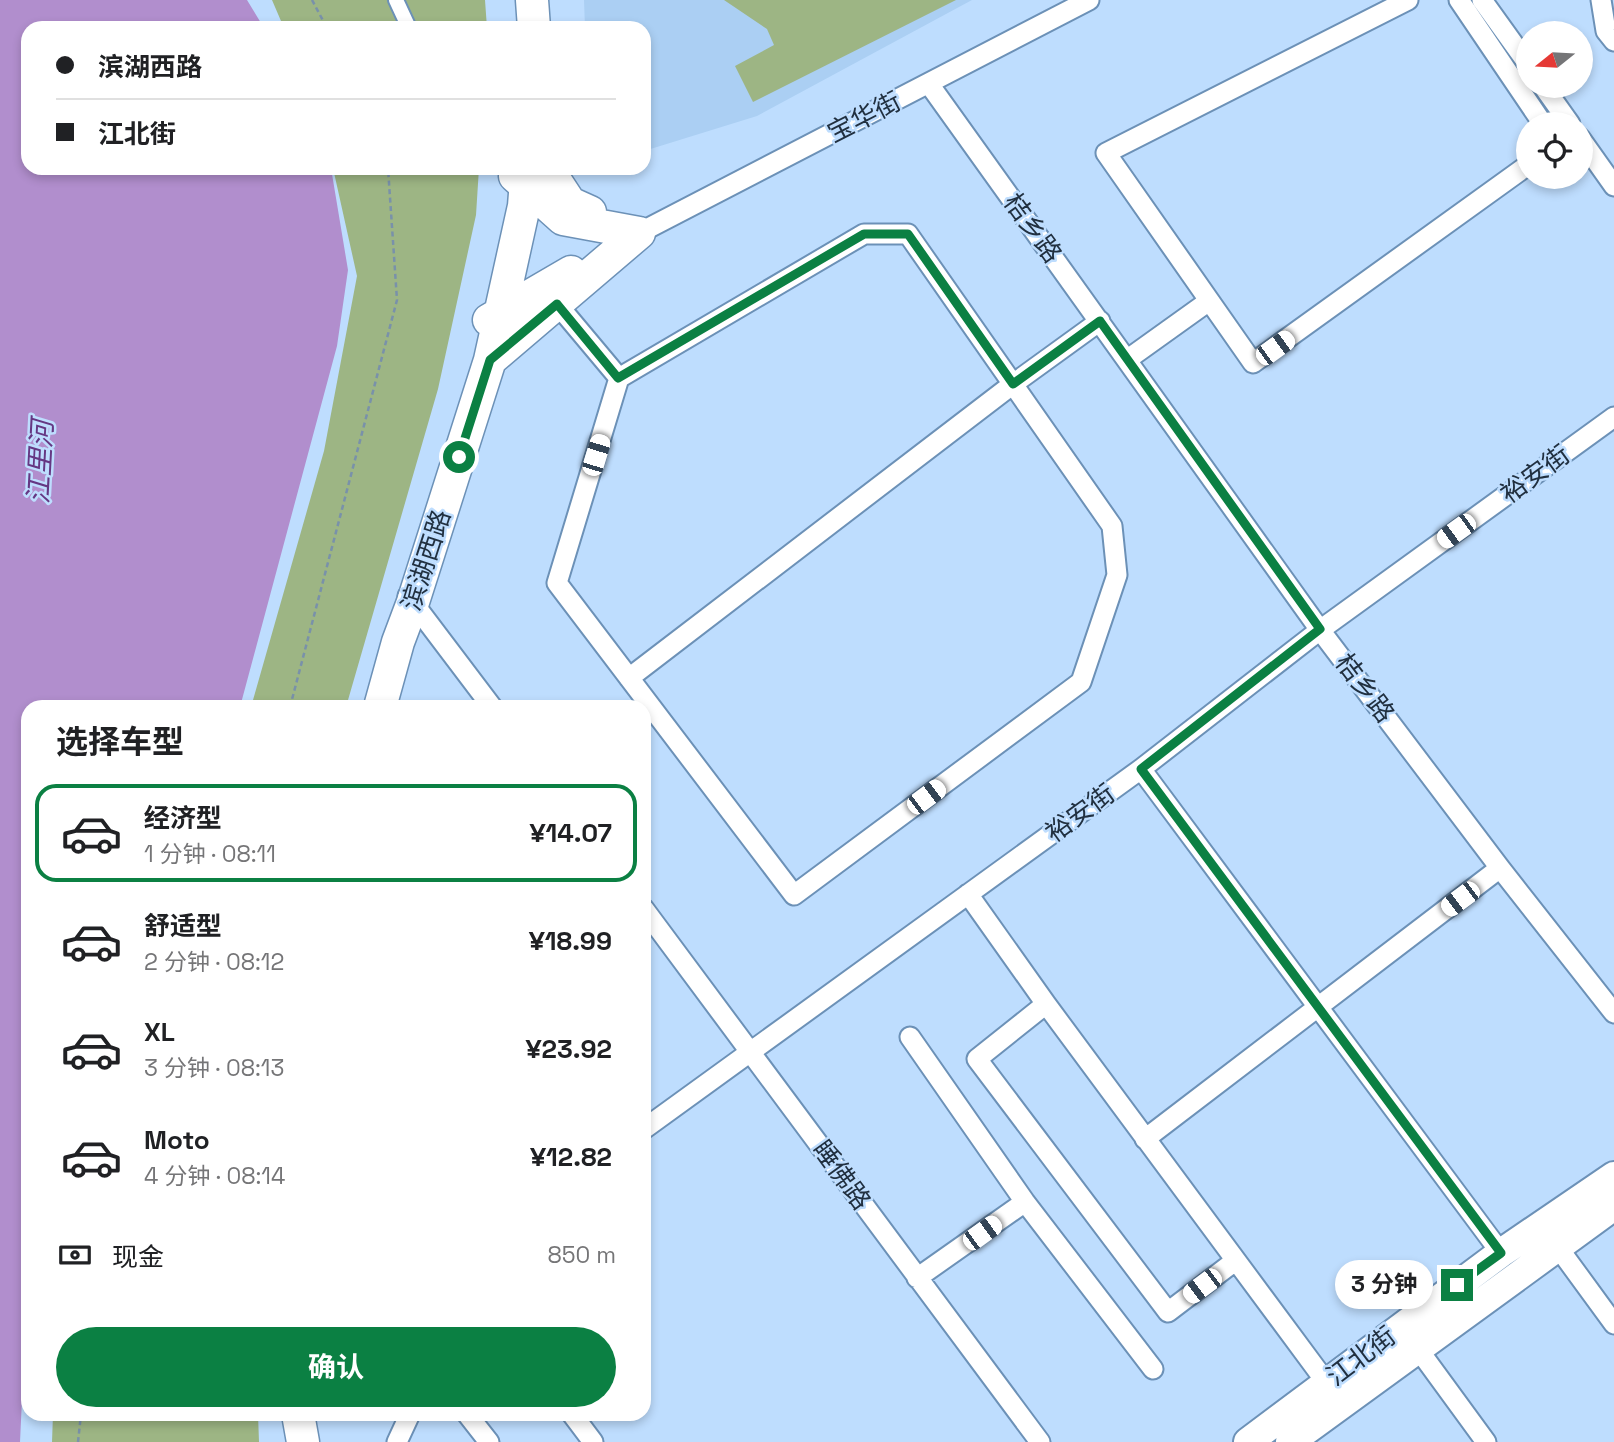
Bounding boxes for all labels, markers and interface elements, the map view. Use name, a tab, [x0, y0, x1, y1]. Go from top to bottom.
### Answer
north arrow	[1516, 21, 1592, 98]
map controls	[1516, 21, 1593, 189]
text: 滨湖西路	[98, 50, 202, 84]
street label: 宝华街	[822, 84, 906, 150]
button: locate	[1516, 112, 1593, 189]
text: 江北街	[98, 117, 176, 151]
street label: 桔乡路	[996, 186, 1070, 270]
car	[1252, 327, 1299, 369]
water label: 江里河	[20, 414, 60, 505]
car	[580, 432, 613, 478]
street label: 裕安街	[1493, 437, 1577, 511]
route start	[443, 441, 475, 473]
street label: 滨湖西路	[394, 505, 458, 615]
car	[1433, 510, 1480, 552]
street label: 桔乡路	[1328, 647, 1402, 729]
text: 选择车型	[56, 722, 184, 762]
car	[903, 776, 950, 818]
street label: 裕安街	[1038, 776, 1122, 850]
text: 经济型	[144, 801, 222, 835]
icon: car	[60, 802, 123, 865]
text: ¥14.07	[529, 816, 612, 850]
text: 1 分钟 · 08:11	[144, 839, 276, 869]
car	[1437, 878, 1484, 920]
text: 舒适型	[144, 909, 222, 943]
icon: car	[60, 910, 123, 973]
text: ¥18.99	[529, 924, 612, 958]
text: 2 分钟 · 08:12	[144, 947, 284, 977]
text: XL	[144, 1015, 175, 1049]
icon: car	[60, 1018, 123, 1081]
text: ¥23.92	[525, 1032, 612, 1066]
text: 3 分钟 · 08:13	[144, 1053, 284, 1083]
text: Moto	[144, 1123, 210, 1157]
icon: car	[60, 1126, 123, 1189]
street label: 睡佛路	[805, 1133, 879, 1217]
text: ¥12.82	[530, 1140, 612, 1174]
text: 4 分钟 · 08:14	[144, 1161, 285, 1191]
car	[959, 1212, 1006, 1254]
icon: cash	[56, 1236, 94, 1274]
text: 现金	[112, 1240, 164, 1274]
text: 850 m	[547, 1240, 616, 1270]
callout: 3 分钟	[1334, 1260, 1432, 1310]
car	[1179, 1265, 1226, 1307]
text: 3 分钟	[1351, 1269, 1417, 1299]
route end	[1441, 1269, 1473, 1301]
street label: 江北街	[1320, 1319, 1402, 1393]
button: 确认	[56, 1327, 616, 1407]

